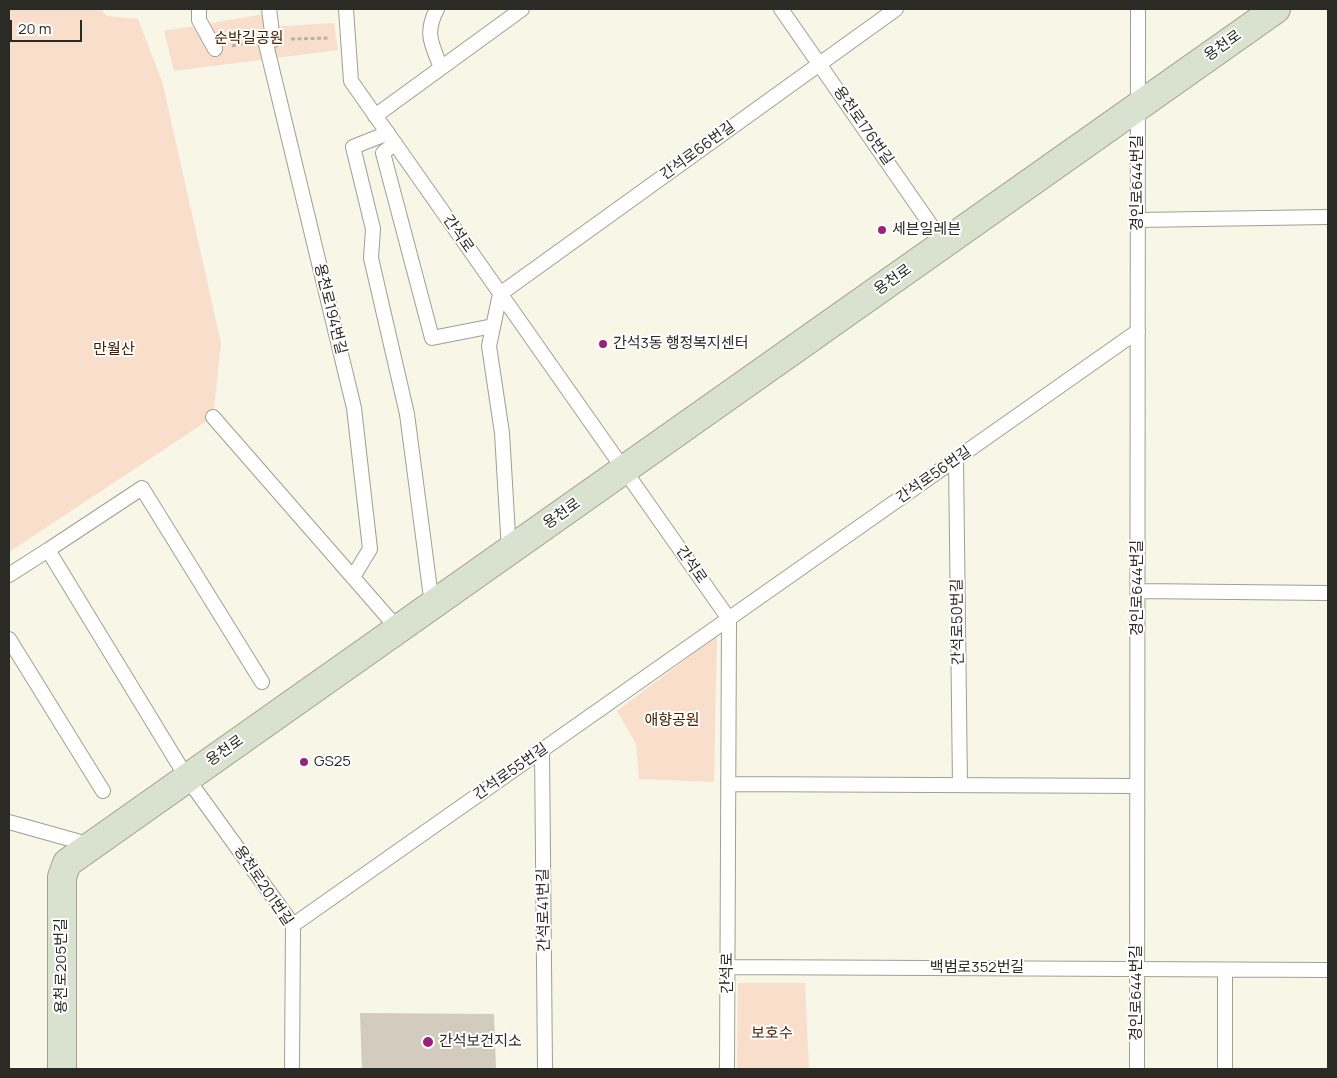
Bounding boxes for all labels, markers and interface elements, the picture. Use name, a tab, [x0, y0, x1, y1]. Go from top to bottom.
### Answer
scale bar	[12, 10, 85, 42]
text: 20 m	[18, 18, 51, 39]
street label: 용천로	[1201, 27, 1245, 65]
park label: 순박길공원	[215, 30, 283, 48]
street label: 용천로176번길	[829, 83, 897, 169]
street label: 간석로66번길	[657, 118, 739, 184]
street label: 경인로644번길	[1129, 135, 1147, 231]
street label: 간석로	[439, 212, 477, 256]
place label: 세븐일레븐	[892, 221, 961, 239]
marker: 세븐일레븐	[876, 224, 888, 236]
street label: 용천로	[871, 261, 915, 299]
street label: 용천로194번길	[310, 262, 350, 356]
place label: 간석3동 행정복지센터	[613, 335, 748, 353]
marker: 간석3동 행정복지센터	[597, 338, 609, 350]
park label: 만월산	[93, 341, 135, 359]
street label: 간석로56번길	[893, 443, 975, 507]
street label: 용천로	[540, 495, 584, 533]
street label: 경인로644번길	[1129, 540, 1147, 636]
street label: 간석로	[672, 543, 710, 587]
street label: 간석로50번길	[948, 578, 968, 666]
park label: 애향공원	[644, 712, 700, 730]
street label: 용천로	[203, 732, 247, 770]
street label: 간석로55번길	[470, 740, 552, 804]
place label: GS25	[314, 753, 351, 771]
marker: GS25	[298, 756, 310, 768]
street label: 용천로201번길	[230, 843, 296, 929]
street label: 간석로41번길	[534, 868, 554, 952]
street label: 용천로205번길	[53, 918, 71, 1014]
street label: 경인로644번길	[1128, 945, 1146, 1041]
street label: 간석로	[719, 952, 737, 994]
street label: 백범로352번길	[930, 959, 1024, 977]
park label: 보호수	[751, 1025, 793, 1043]
place label: 간석보건지소	[439, 1033, 522, 1051]
marker: 간석보건지소	[421, 1035, 435, 1049]

